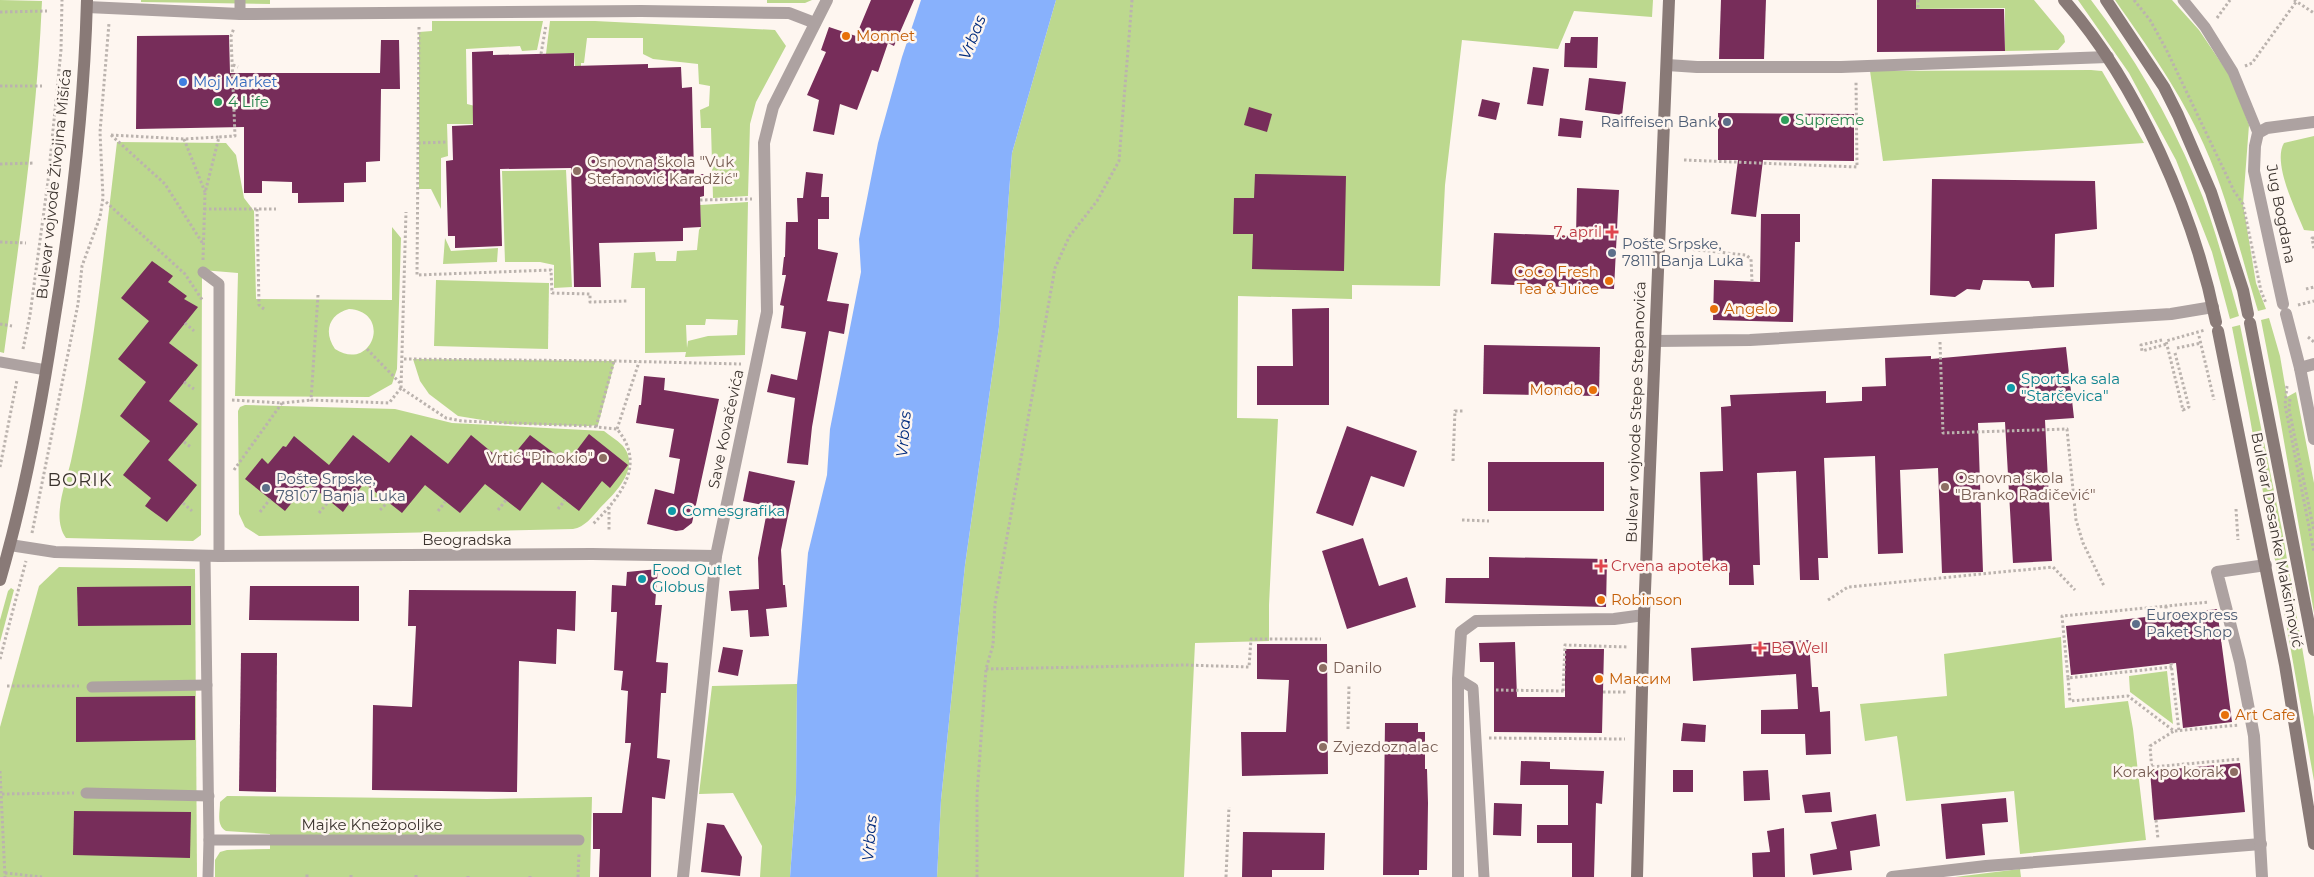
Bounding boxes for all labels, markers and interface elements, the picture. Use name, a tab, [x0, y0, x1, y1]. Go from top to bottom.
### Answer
water label: Vrbas	[955, 12, 990, 62]
place label: Monnet	[856, 26, 915, 45]
marker: Monnet	[840, 30, 852, 42]
street label: Bulevar vojvode Živojina Mišića	[32, 68, 75, 300]
place label: Moj Market	[193, 72, 278, 91]
marker: Moj Market	[177, 76, 189, 88]
place label: 4 Life	[228, 92, 269, 111]
marker: 4 Life	[212, 96, 224, 108]
place label: Supreme	[1795, 110, 1864, 129]
place label: Raiffeisen Bank	[1600, 112, 1717, 131]
marker: Supreme	[1779, 114, 1791, 126]
marker: Raiffeisen Bank	[1721, 116, 1733, 128]
place label: Osnovna škola "Vuk Stefanović Karadžić"	[587, 152, 738, 188]
street label: Jug Bogdana	[2262, 162, 2300, 265]
marker: Osnovna škola "Vuk Stefanović Karadžić"	[571, 165, 583, 177]
place label: 7. april	[1554, 222, 1602, 241]
marker: 7. april	[1606, 226, 1618, 238]
place label: Pošte Srpske, 78111 Banja Luka	[1622, 234, 1744, 270]
marker: Pošte Srpske, 78111 Banja Luka	[1606, 247, 1618, 259]
place label: CoCo Fresh Tea & Juice	[1514, 262, 1599, 298]
marker: CoCo Fresh Tea & Juice	[1603, 275, 1615, 287]
street label: Bulevar vojvode Stepe Stepanovića	[1621, 281, 1650, 543]
place label: Angelo	[1724, 299, 1778, 318]
marker: Angelo	[1708, 303, 1720, 315]
street label: Save Kovačevića	[704, 367, 747, 490]
place label: Sportska sala "Starčevica"	[2021, 369, 2120, 405]
place label: Mondo	[1530, 380, 1583, 399]
marker: Sportska sala "Starčevica"	[2005, 382, 2017, 394]
marker: Mondo	[1587, 384, 1599, 396]
water label: Vrbas	[892, 410, 915, 458]
street label: Bulevar Desanke Maksimović	[2247, 430, 2308, 649]
place label: Vrtić "Pinokio"	[487, 448, 593, 467]
marker: Vrtić "Pinokio"	[597, 452, 609, 464]
place label: Osnovna škola "Branko Radičević"	[1955, 468, 2096, 504]
district label: BORIK	[48, 469, 112, 491]
place label: Pošte Srpske, 78107 Banja Luka	[276, 469, 406, 505]
marker: Osnovna škola "Branko Radičević"	[1939, 481, 1951, 493]
marker: Pošte Srpske, 78107 Banja Luka	[260, 482, 272, 494]
place label: Comesgrafika	[682, 501, 785, 520]
marker: Comesgrafika	[666, 505, 678, 517]
street label: Beogradska	[422, 530, 512, 549]
place label: Crvena apoteka	[1611, 556, 1729, 575]
place label: Food Outlet Globus	[652, 560, 742, 596]
marker: Crvena apoteka	[1595, 560, 1607, 572]
marker: Food Outlet Globus	[636, 573, 648, 585]
place label: Robinson	[1611, 590, 1682, 609]
marker: Robinson	[1595, 594, 1607, 606]
place label: Euroexpress Paket Shop	[2146, 605, 2238, 641]
marker: Euroexpress Paket Shop	[2130, 618, 2142, 630]
place label: Be Well	[1771, 638, 1828, 657]
marker: Be Well	[1753, 641, 1767, 655]
place label: Danilo	[1333, 658, 1382, 677]
marker: Danilo	[1317, 662, 1329, 674]
place label: Максим	[1609, 669, 1671, 688]
marker: Максим	[1593, 673, 1605, 685]
place label: Art Cafe	[2235, 705, 2295, 724]
marker: Art Cafe	[2219, 709, 2231, 721]
place label: Zvjezdoznalac	[1333, 737, 1438, 756]
marker: Zvjezdoznalac	[1317, 741, 1329, 753]
place label: Korak po korak	[2112, 762, 2224, 781]
marker: Korak po korak	[2228, 766, 2240, 778]
water label: Vrbas	[858, 814, 881, 862]
street label: Majke Knežopoljke	[302, 815, 442, 834]

